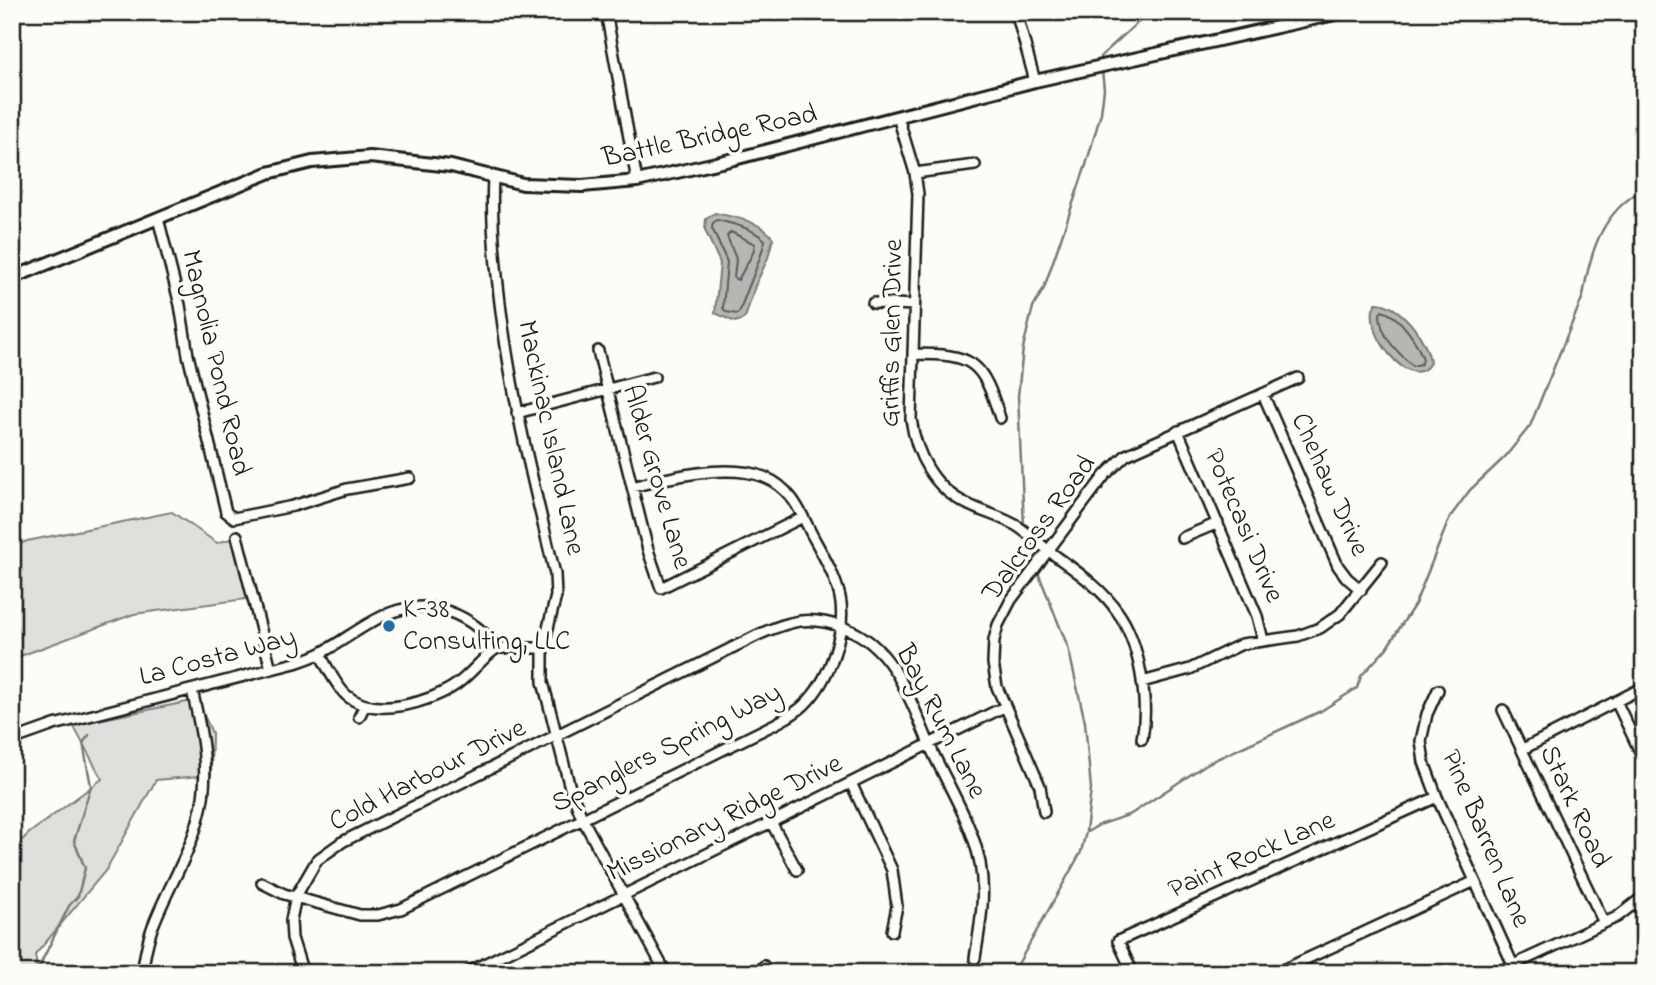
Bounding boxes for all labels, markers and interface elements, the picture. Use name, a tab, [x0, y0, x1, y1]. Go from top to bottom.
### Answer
street label: Battle Bridge Road	[598, 94, 821, 180]
street label: Griffis Glen Drive	[871, 238, 915, 427]
street label: Magnolia Pond Road	[169, 246, 261, 480]
street label: Mackinac Island Lane	[505, 317, 595, 560]
street label: Alder Grove Lane	[610, 380, 702, 574]
street label: Chehaw Drive	[1279, 407, 1379, 564]
street label: Potecasi Drive	[1192, 443, 1294, 610]
street label: Dalcross Road	[972, 447, 1107, 612]
place label: K-38 Consulting, LLC	[403, 590, 570, 663]
street label: La Costa Way	[135, 617, 301, 699]
marker: K-38 Consulting, LLC	[381, 618, 397, 634]
street label: Bay Rum Lane	[883, 637, 997, 807]
street label: Spanglers Spring Way	[545, 673, 789, 825]
street label: Cold Harbour Drive	[322, 708, 534, 843]
street label: Stark Road	[1528, 739, 1620, 875]
street label: Missionary Ridge Drive	[600, 744, 850, 894]
street label: Pine Barren Lane	[1429, 744, 1541, 935]
street label: Paint Rock Lane	[1162, 801, 1342, 911]

